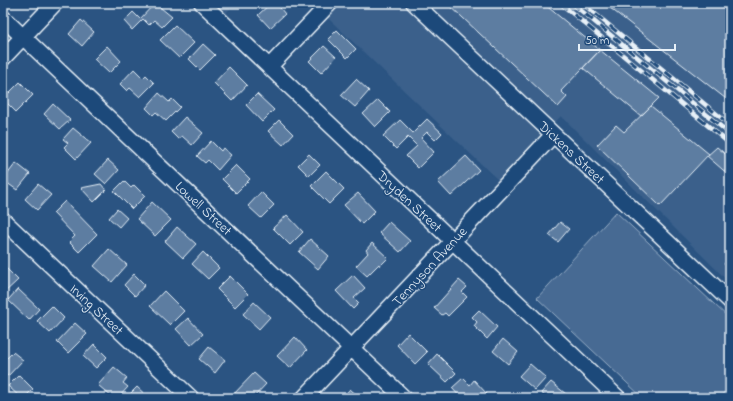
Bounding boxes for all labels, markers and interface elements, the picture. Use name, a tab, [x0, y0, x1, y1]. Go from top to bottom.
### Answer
scale bar	[579, 26, 675, 52]
text: 50 m	[585, 32, 609, 50]
street label: Dickens Street	[532, 116, 609, 190]
street label: Dryden Street	[370, 166, 447, 239]
street label: Lowell Street	[170, 177, 236, 241]
street label: Tennyson Avenue	[387, 222, 474, 312]
street label: Irving Street	[63, 279, 128, 342]

